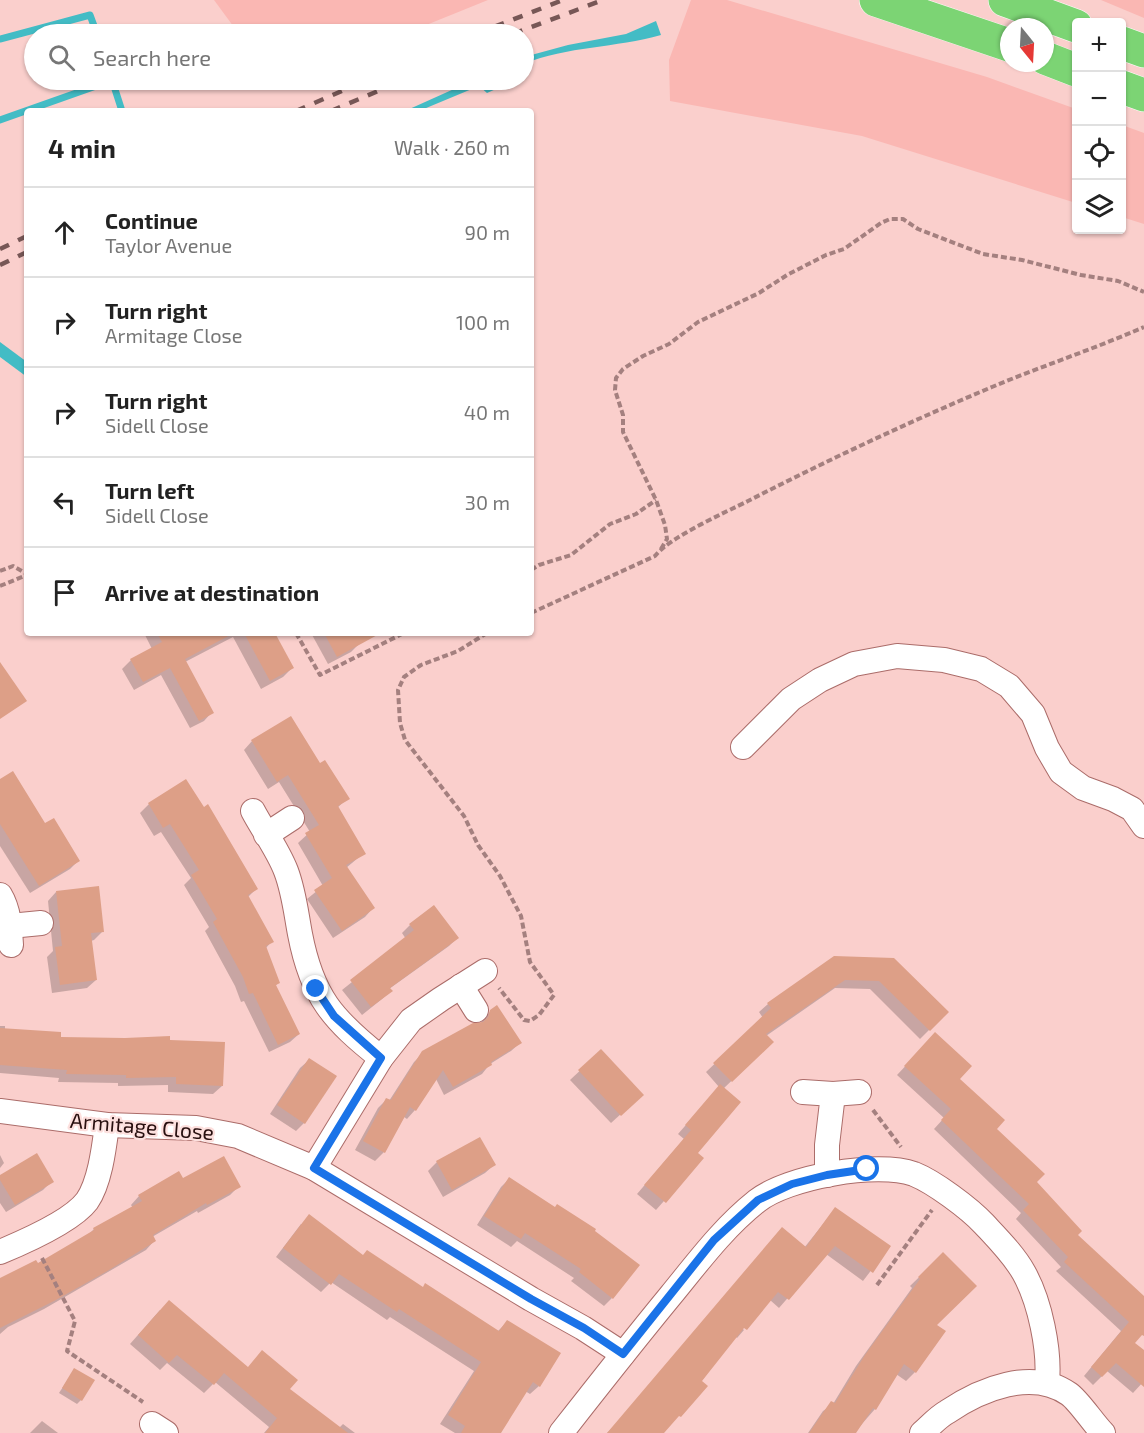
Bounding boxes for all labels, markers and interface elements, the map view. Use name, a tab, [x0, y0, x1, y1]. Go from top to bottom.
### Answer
north arrow	[1000, 18, 1054, 72]
map controls	[1072, 18, 1126, 234]
button: +	[1072, 18, 1126, 72]
search box	[24, 24, 534, 90]
icon: search	[45, 41, 78, 74]
text: Search here	[93, 44, 211, 70]
button: −	[1072, 72, 1126, 126]
button: locate	[1072, 126, 1126, 180]
text: 4 min	[48, 132, 116, 163]
text: Walk · 260 m	[394, 135, 510, 159]
button: layers	[1072, 180, 1126, 234]
text: Continue	[105, 207, 198, 233]
icon: ahead	[48, 216, 81, 249]
text: 90 m	[465, 220, 510, 244]
text: Taylor Avenue	[105, 233, 232, 257]
text: Turn right	[105, 297, 207, 323]
icon: right	[48, 306, 81, 339]
text: 100 m	[456, 310, 510, 334]
text: Armitage Close	[105, 323, 242, 347]
text: Turn right	[105, 387, 207, 413]
icon: right	[48, 396, 81, 429]
text: 40 m	[464, 400, 510, 424]
text: Sidell Close	[105, 413, 209, 437]
text: Turn left	[105, 477, 194, 503]
icon: left	[48, 486, 81, 519]
text: 30 m	[465, 490, 510, 514]
text: Sidell Close	[105, 503, 209, 527]
icon: arrive	[48, 576, 81, 609]
text: Arrive at destination	[105, 579, 319, 605]
route end	[302, 975, 328, 1001]
street label: Armitage Close	[69, 1107, 215, 1144]
route start	[853, 1155, 879, 1181]

